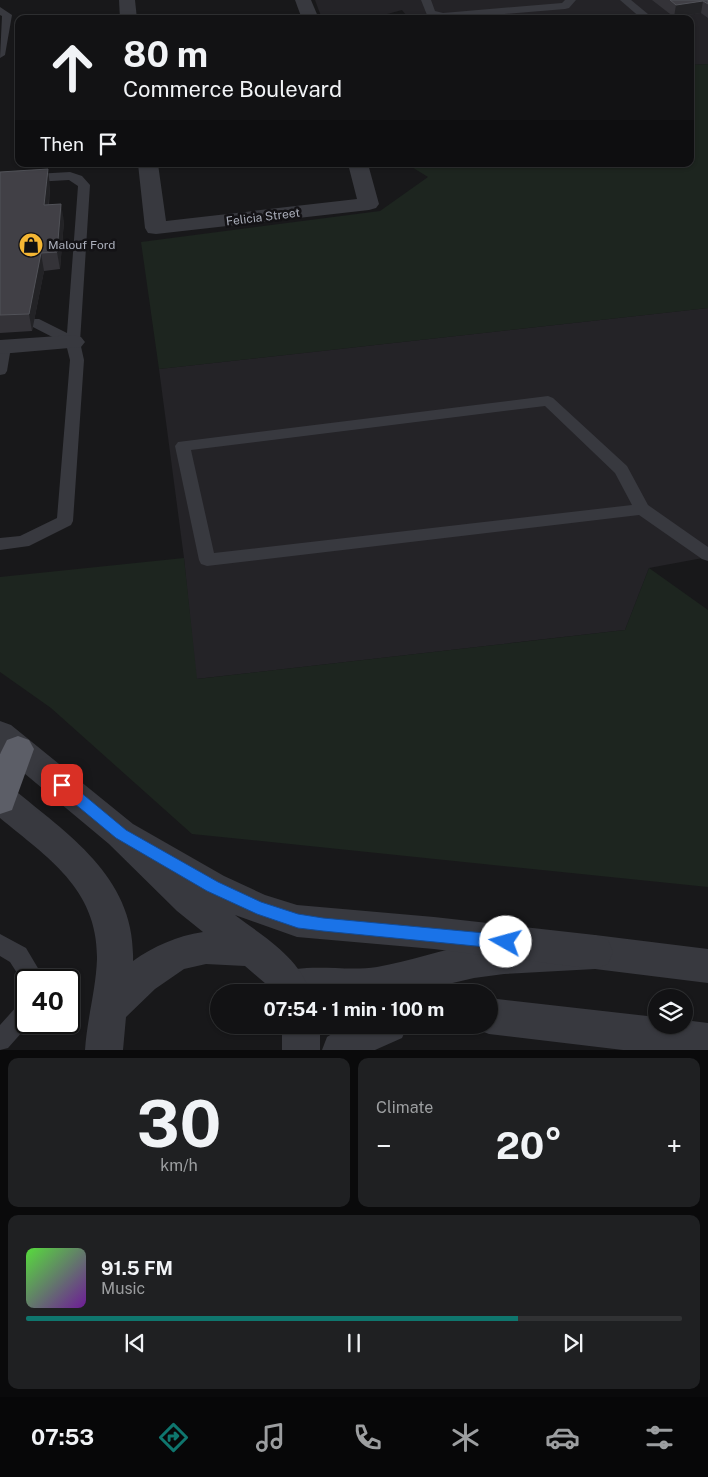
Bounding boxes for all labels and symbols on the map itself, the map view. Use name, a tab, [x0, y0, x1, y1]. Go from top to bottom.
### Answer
street label: Felicia Street	[225, 205, 301, 228]
shop icon: Malouf Ford	[18, 232, 44, 258]
place label: Malouf Ford	[48, 238, 115, 252]
pin	[41, 764, 83, 806]
position arrow	[479, 915, 531, 967]
speed limit sign: 40	[15, 969, 80, 1034]

